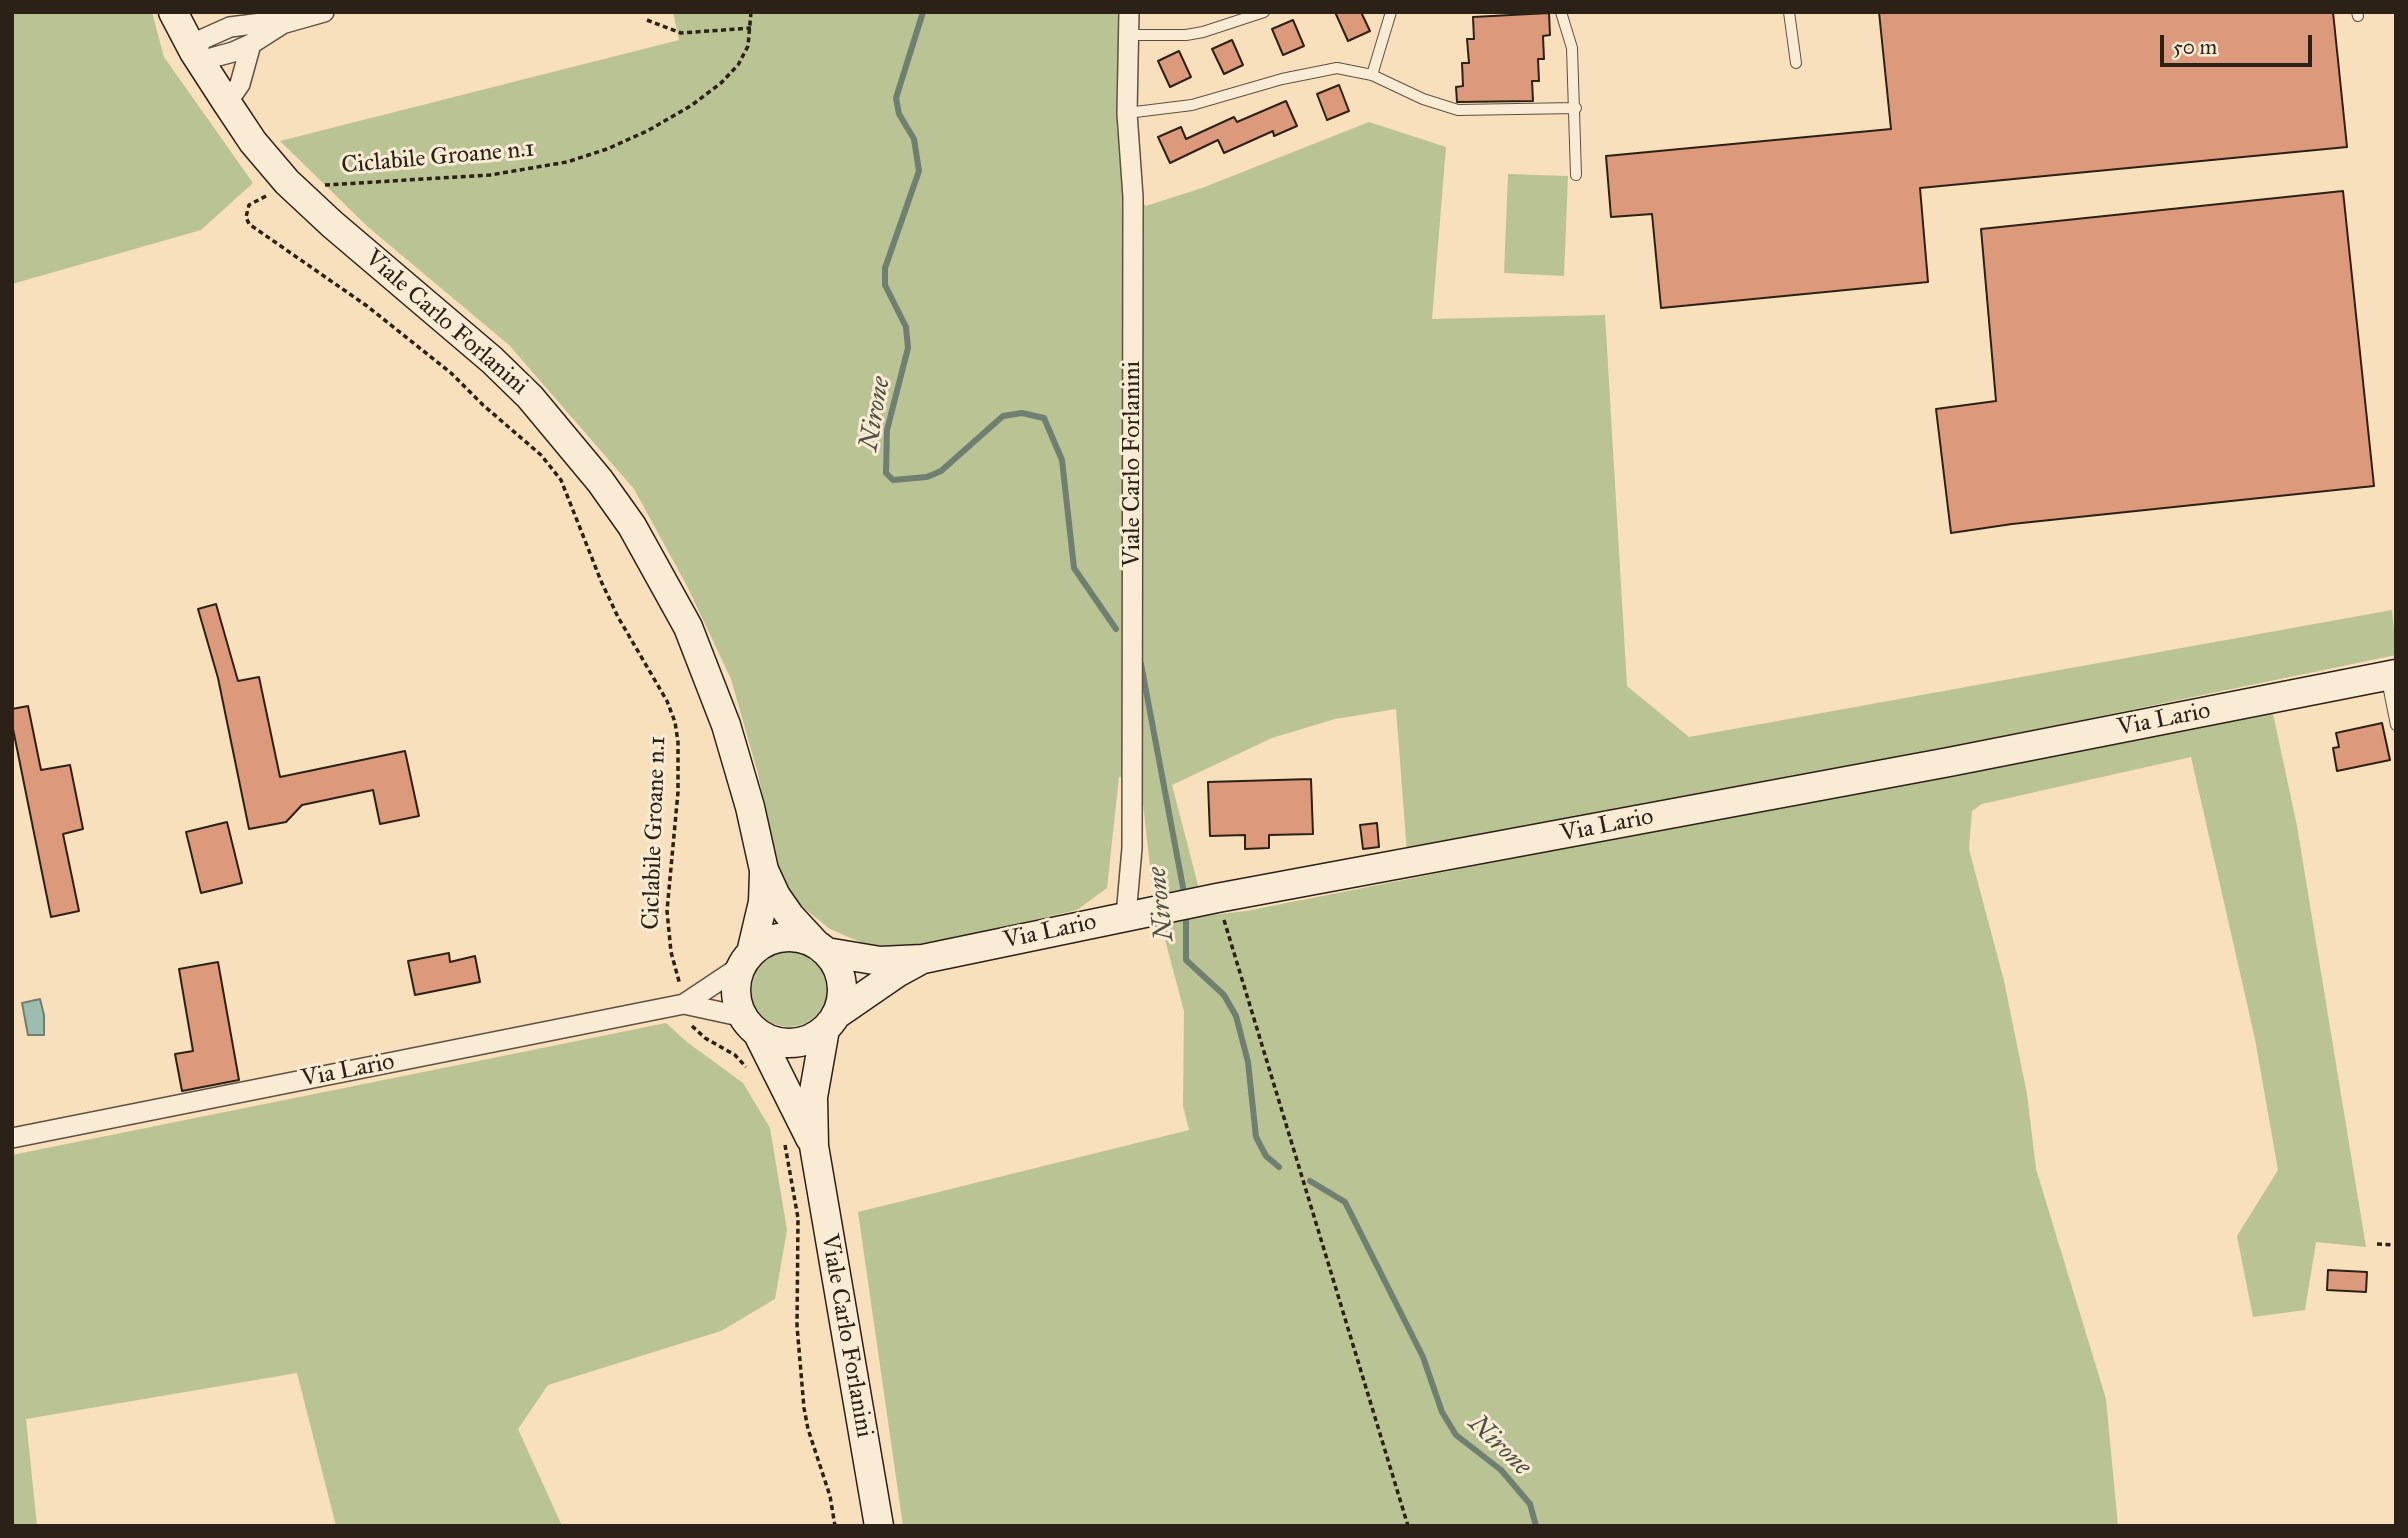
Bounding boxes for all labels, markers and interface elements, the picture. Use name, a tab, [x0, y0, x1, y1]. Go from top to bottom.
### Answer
scale bar	[2163, 21, 2315, 65]
text: 50 m	[2173, 34, 2217, 60]
street label: Ciclabile Groane n.1	[340, 135, 536, 181]
street label: Viale Carlo Forlanini	[359, 244, 533, 402]
street label: Viale Carlo Forlanini	[1119, 361, 1147, 567]
water label: Nirone	[854, 375, 898, 453]
street label: Via Lario	[2115, 697, 2213, 743]
street label: Ciclabile Groane n.1	[637, 736, 673, 930]
street label: Via Lario	[1558, 803, 1656, 849]
water label: Nirone	[1143, 865, 1181, 943]
street label: Via Lario	[1001, 908, 1099, 956]
street label: Via Lario	[299, 1048, 397, 1094]
street label: Viale Carlo Forlanini	[814, 1232, 878, 1440]
water label: Nirone	[1461, 1409, 1537, 1483]

